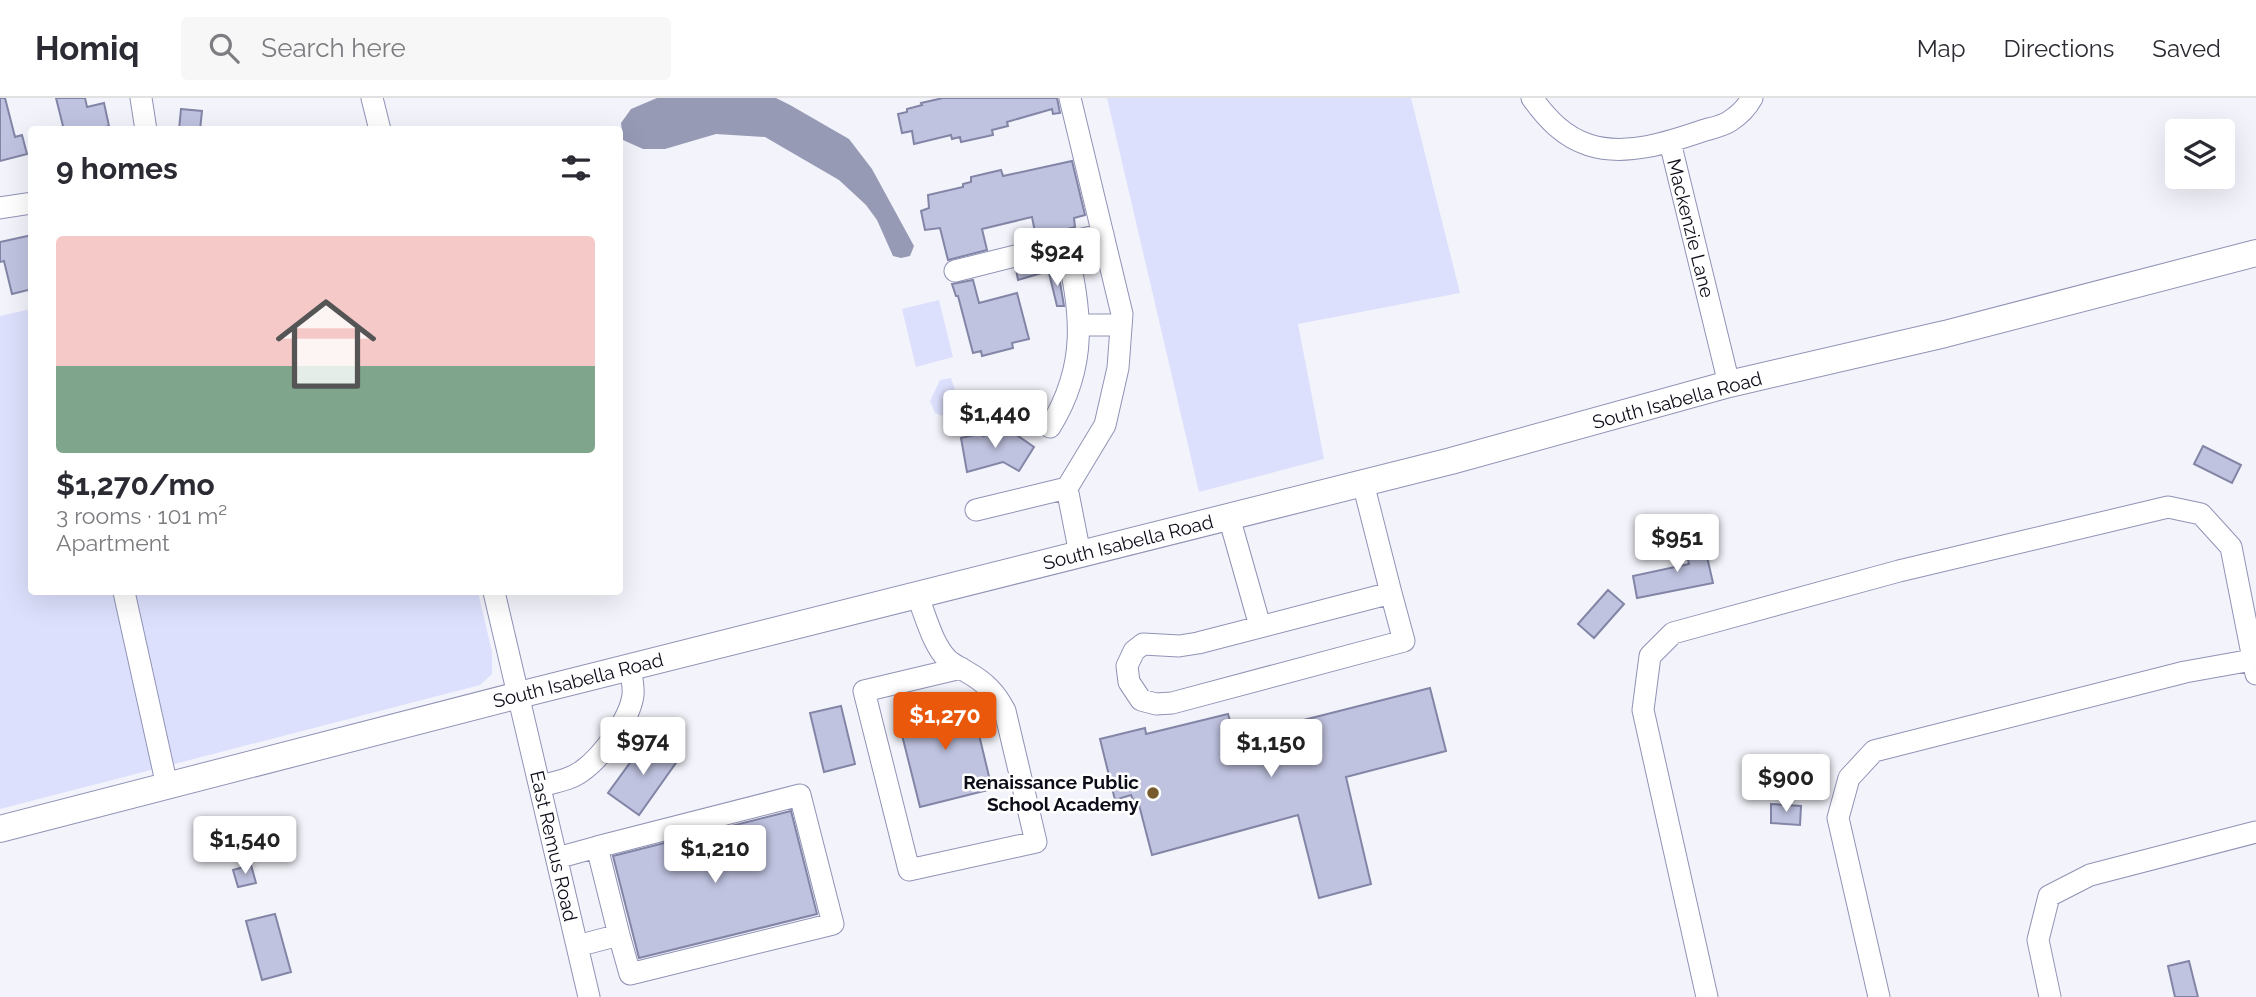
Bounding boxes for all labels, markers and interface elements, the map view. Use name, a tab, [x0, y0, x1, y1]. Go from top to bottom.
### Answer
search box	[181, 17, 671, 80]
text: Homiq	[35, 29, 139, 68]
icon: search	[205, 29, 243, 67]
text: Search here	[261, 33, 406, 63]
text: Map	[1917, 34, 1966, 63]
text: Directions	[2004, 34, 2114, 63]
text: Saved	[2152, 34, 2221, 63]
map controls	[2165, 119, 2235, 189]
button: layers	[2165, 119, 2235, 189]
icon: filters	[557, 149, 595, 187]
text: 9 homes	[56, 151, 178, 186]
street label: Mackenzie Lane	[1663, 156, 1719, 300]
pin: $924	[1016, 228, 1098, 288]
text: $924	[1030, 237, 1084, 264]
icon: home	[263, 281, 389, 407]
street label: South Isabella Road	[1590, 367, 1764, 433]
pin: $1,440	[938, 390, 1052, 450]
text: $1,440	[959, 399, 1031, 426]
text: $1,270/mo	[56, 467, 215, 502]
text: 3 rooms · 101 m²	[56, 502, 227, 529]
street label: South Isabella Road	[1041, 510, 1215, 574]
pin: $951	[1636, 514, 1718, 574]
text: $951	[1651, 523, 1703, 550]
text: Apartment	[56, 529, 170, 556]
street label: South Isabella Road	[491, 648, 665, 712]
pin: $1,270	[888, 692, 1002, 752]
text: $1,270	[909, 701, 981, 728]
pin: $974	[602, 718, 684, 777]
pin: $1,150	[1214, 720, 1328, 779]
text: $974	[616, 726, 670, 753]
text: $1,150	[1236, 728, 1306, 755]
pin: $900	[1745, 754, 1827, 814]
text: $900	[1758, 763, 1814, 790]
street label: East Remus Road	[526, 769, 582, 923]
place label: Renaissance Public School Academy	[963, 771, 1140, 815]
marker: Renaissance Public School Academy	[1145, 785, 1161, 801]
pin: $1,540	[188, 816, 302, 876]
text: $1,540	[209, 825, 281, 852]
pin: $1,210	[658, 826, 772, 885]
text: $1,210	[680, 834, 750, 861]

